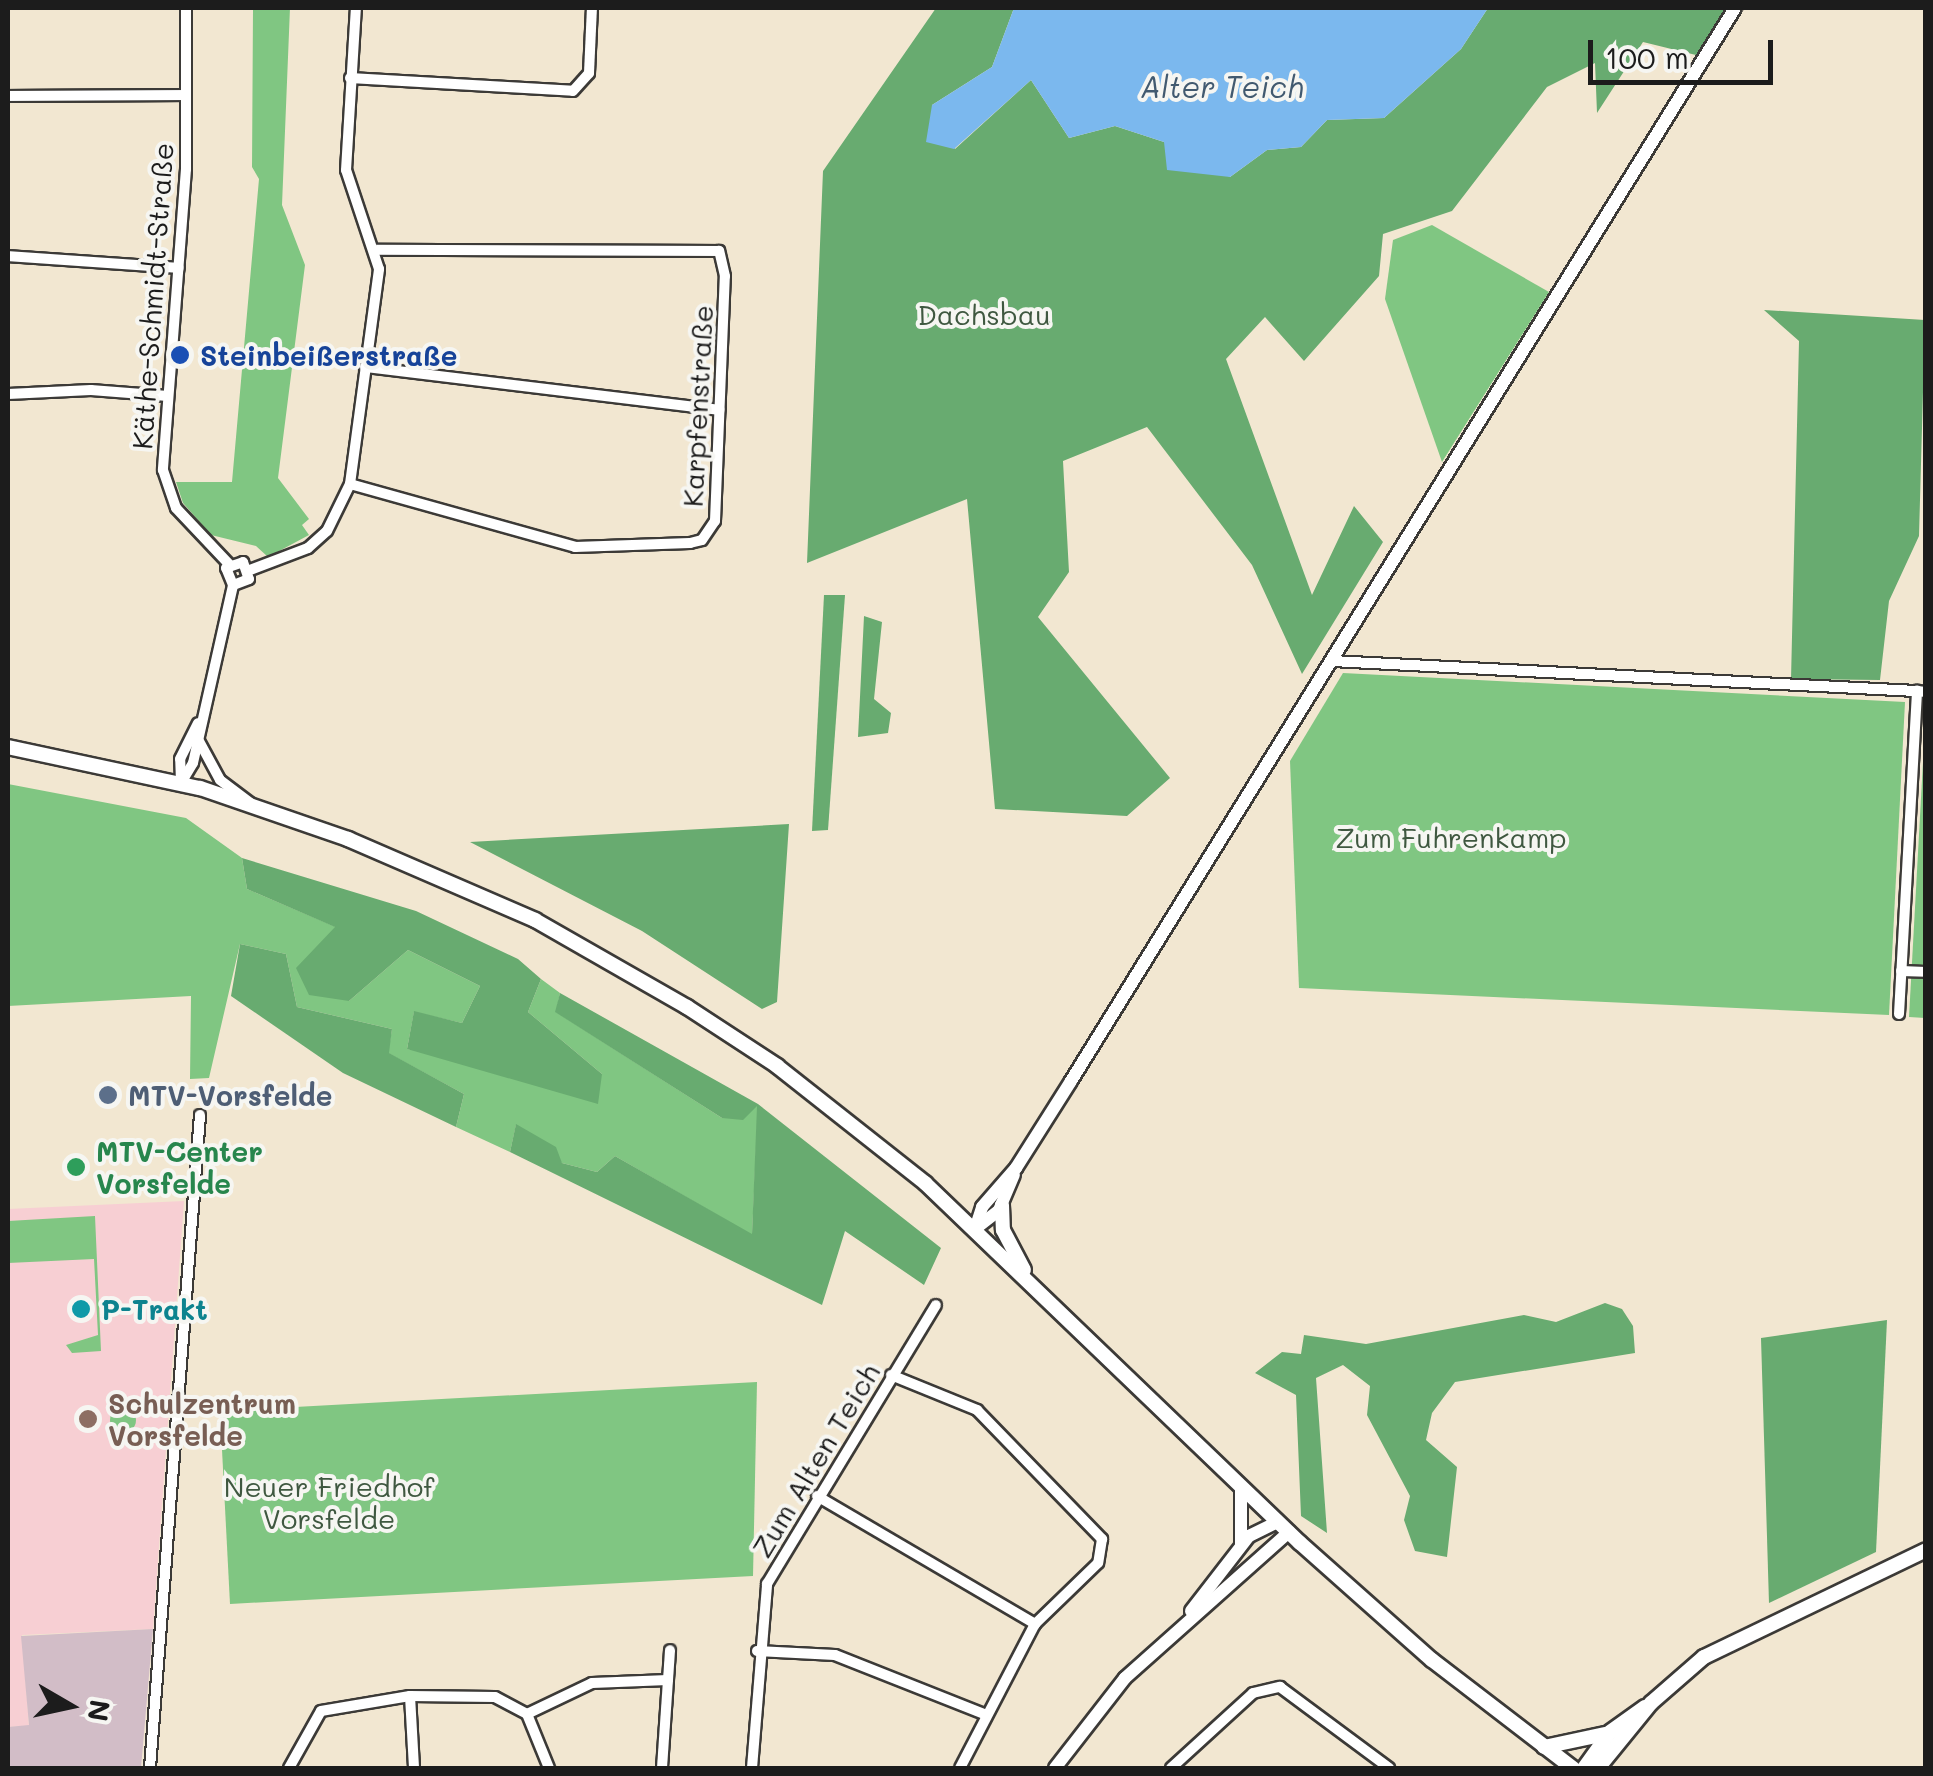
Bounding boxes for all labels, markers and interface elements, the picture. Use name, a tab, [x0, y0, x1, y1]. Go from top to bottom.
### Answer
scale bar	[1593, 20, 1778, 82]
text: 100 m	[1605, 37, 1689, 77]
water label: Alter Teich	[1140, 68, 1304, 104]
street label: Käthe-Schmidt-Straße	[125, 142, 179, 450]
park label: Dachsbau	[917, 297, 1051, 331]
street label: Karpfenstraße	[675, 304, 719, 508]
place label: Steinbeißerstraße	[200, 338, 458, 372]
marker: Steinbeißerstraße	[169, 344, 191, 366]
park label: Zum Fuhrenkamp	[1336, 820, 1566, 854]
place label: MTV-Vorsfelde	[128, 1078, 332, 1112]
marker: MTV-Vorsfelde	[97, 1084, 119, 1106]
place label: MTV-Center Vorsfelde	[96, 1134, 263, 1200]
marker: MTV-Center Vorsfelde	[65, 1156, 87, 1178]
place label: P-Trakt	[101, 1292, 208, 1326]
marker: P-Trakt	[70, 1298, 92, 1320]
street label: Zum Alten Teich	[744, 1357, 886, 1563]
place label: Schulzentrum Vorsfelde	[108, 1386, 296, 1452]
marker: Schulzentrum Vorsfelde	[77, 1408, 99, 1430]
park label: Neuer Friedhof Vorsfelde	[224, 1469, 434, 1535]
north arrow	[20, 1656, 120, 1756]
text: N	[80, 1697, 119, 1724]

